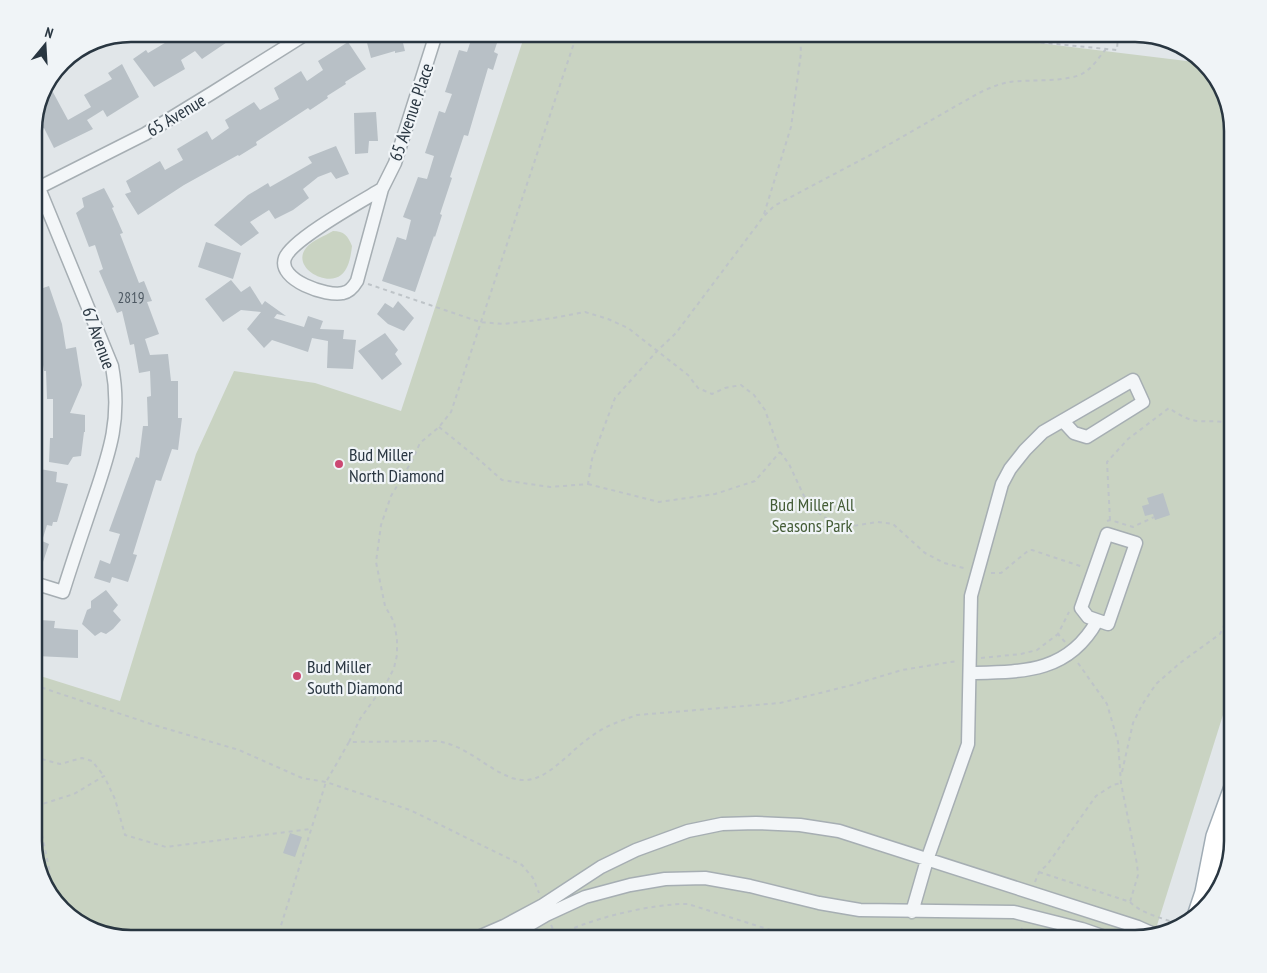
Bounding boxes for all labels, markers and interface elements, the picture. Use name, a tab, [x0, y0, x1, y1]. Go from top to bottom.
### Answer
north arrow	[20, 20, 70, 70]
text: N	[43, 23, 55, 42]
street label: 65 Avenue Place	[384, 60, 438, 164]
street label: 65 Avenue	[142, 88, 210, 142]
house number: 2819	[117, 288, 145, 307]
street label: 67 Avenue	[77, 304, 121, 372]
place label: Bud Miller North Diamond	[349, 443, 444, 487]
marker: Bud Miller North Diamond	[333, 458, 345, 470]
park label: Bud Miller All Seasons Park	[770, 493, 855, 537]
place label: Bud Miller South Diamond	[307, 655, 403, 699]
marker: Bud Miller South Diamond	[291, 670, 303, 682]

